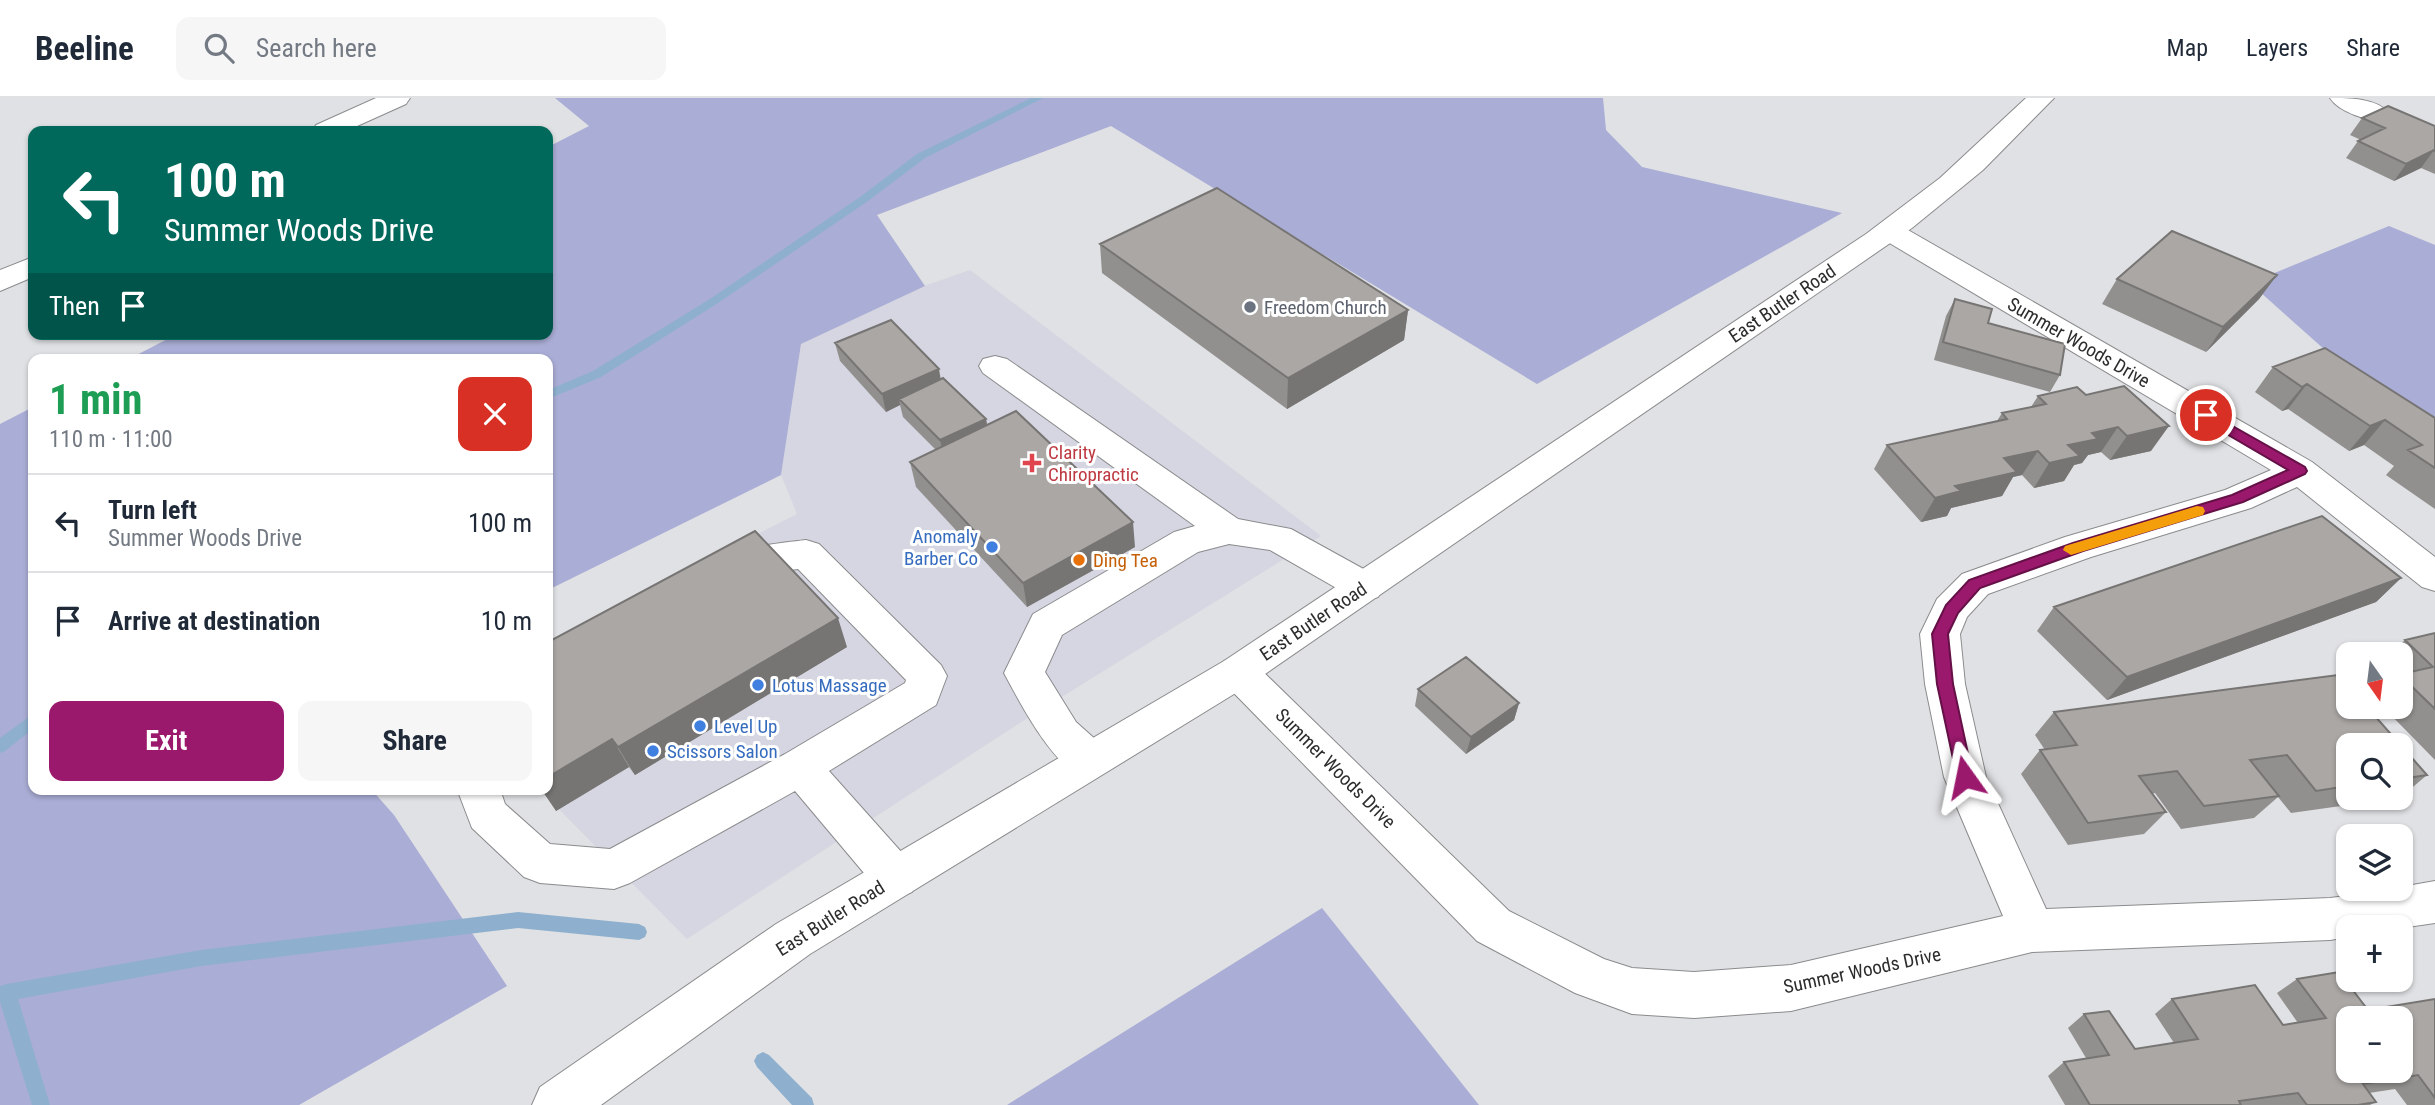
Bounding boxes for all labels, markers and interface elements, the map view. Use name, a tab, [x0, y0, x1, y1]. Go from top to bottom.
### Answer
search box	[176, 17, 666, 80]
text: Beeline	[35, 29, 134, 68]
icon: search	[200, 29, 238, 67]
text: Search here	[256, 33, 377, 63]
text: Map	[2167, 34, 2208, 62]
text: Layers	[2246, 34, 2308, 62]
text: Share	[2346, 34, 2400, 62]
text: 100 m	[164, 152, 286, 209]
icon: left	[49, 154, 140, 245]
text: Summer Woods Drive	[164, 211, 434, 249]
street label: East Butler Road	[1724, 259, 1840, 348]
icon: arrive	[114, 287, 152, 325]
text: Then	[49, 291, 100, 321]
street label: Summer Woods Drive	[2004, 292, 2154, 393]
place label: Freedom Church	[1264, 296, 1387, 319]
marker: Freedom Church	[1242, 299, 1258, 315]
text: 1 min	[49, 375, 142, 424]
button: close	[458, 377, 532, 451]
pin	[2176, 385, 2236, 445]
icon: arrive	[2187, 396, 2225, 434]
text: 110 m · 11:00	[49, 426, 173, 453]
place label: Clarity Chiropractic	[1048, 441, 1139, 486]
marker: Clarity Chiropractic	[1022, 453, 1042, 473]
text: Turn left	[108, 495, 197, 525]
icon: left	[49, 504, 87, 542]
text: 100 m	[468, 508, 532, 538]
text: Summer Woods Drive	[108, 525, 302, 552]
place label: Anomaly Barber Co	[904, 525, 978, 570]
marker: Anomaly Barber Co	[984, 539, 1000, 555]
place label: Ding Tea	[1093, 549, 1158, 572]
marker: Ding Tea	[1071, 552, 1087, 568]
street label: East Butler Road	[1255, 577, 1371, 666]
icon: arrive	[49, 602, 87, 640]
text: Arrive at destination	[108, 606, 320, 636]
text: 10 m	[481, 606, 532, 636]
north arrow	[2336, 642, 2413, 719]
map controls	[2336, 642, 2413, 1083]
place label: Lotus Massage	[772, 674, 887, 697]
marker: Lotus Massage	[750, 677, 766, 693]
button: Exit	[49, 701, 284, 781]
button: Share	[298, 701, 532, 781]
street label: Summer Woods Drive	[1271, 704, 1401, 833]
place label: Level Up	[714, 715, 778, 738]
marker: Level Up	[692, 718, 708, 734]
button: search	[2336, 733, 2413, 810]
place label: Scissors Salon	[667, 740, 778, 763]
position arrow	[1928, 740, 2002, 814]
marker: Scissors Salon	[645, 743, 661, 759]
button: layers	[2336, 824, 2413, 901]
street label: East Butler Road	[772, 876, 889, 961]
button: +	[2336, 915, 2413, 992]
street label: Summer Woods Drive	[1781, 943, 1943, 998]
button: −	[2336, 1006, 2413, 1083]

